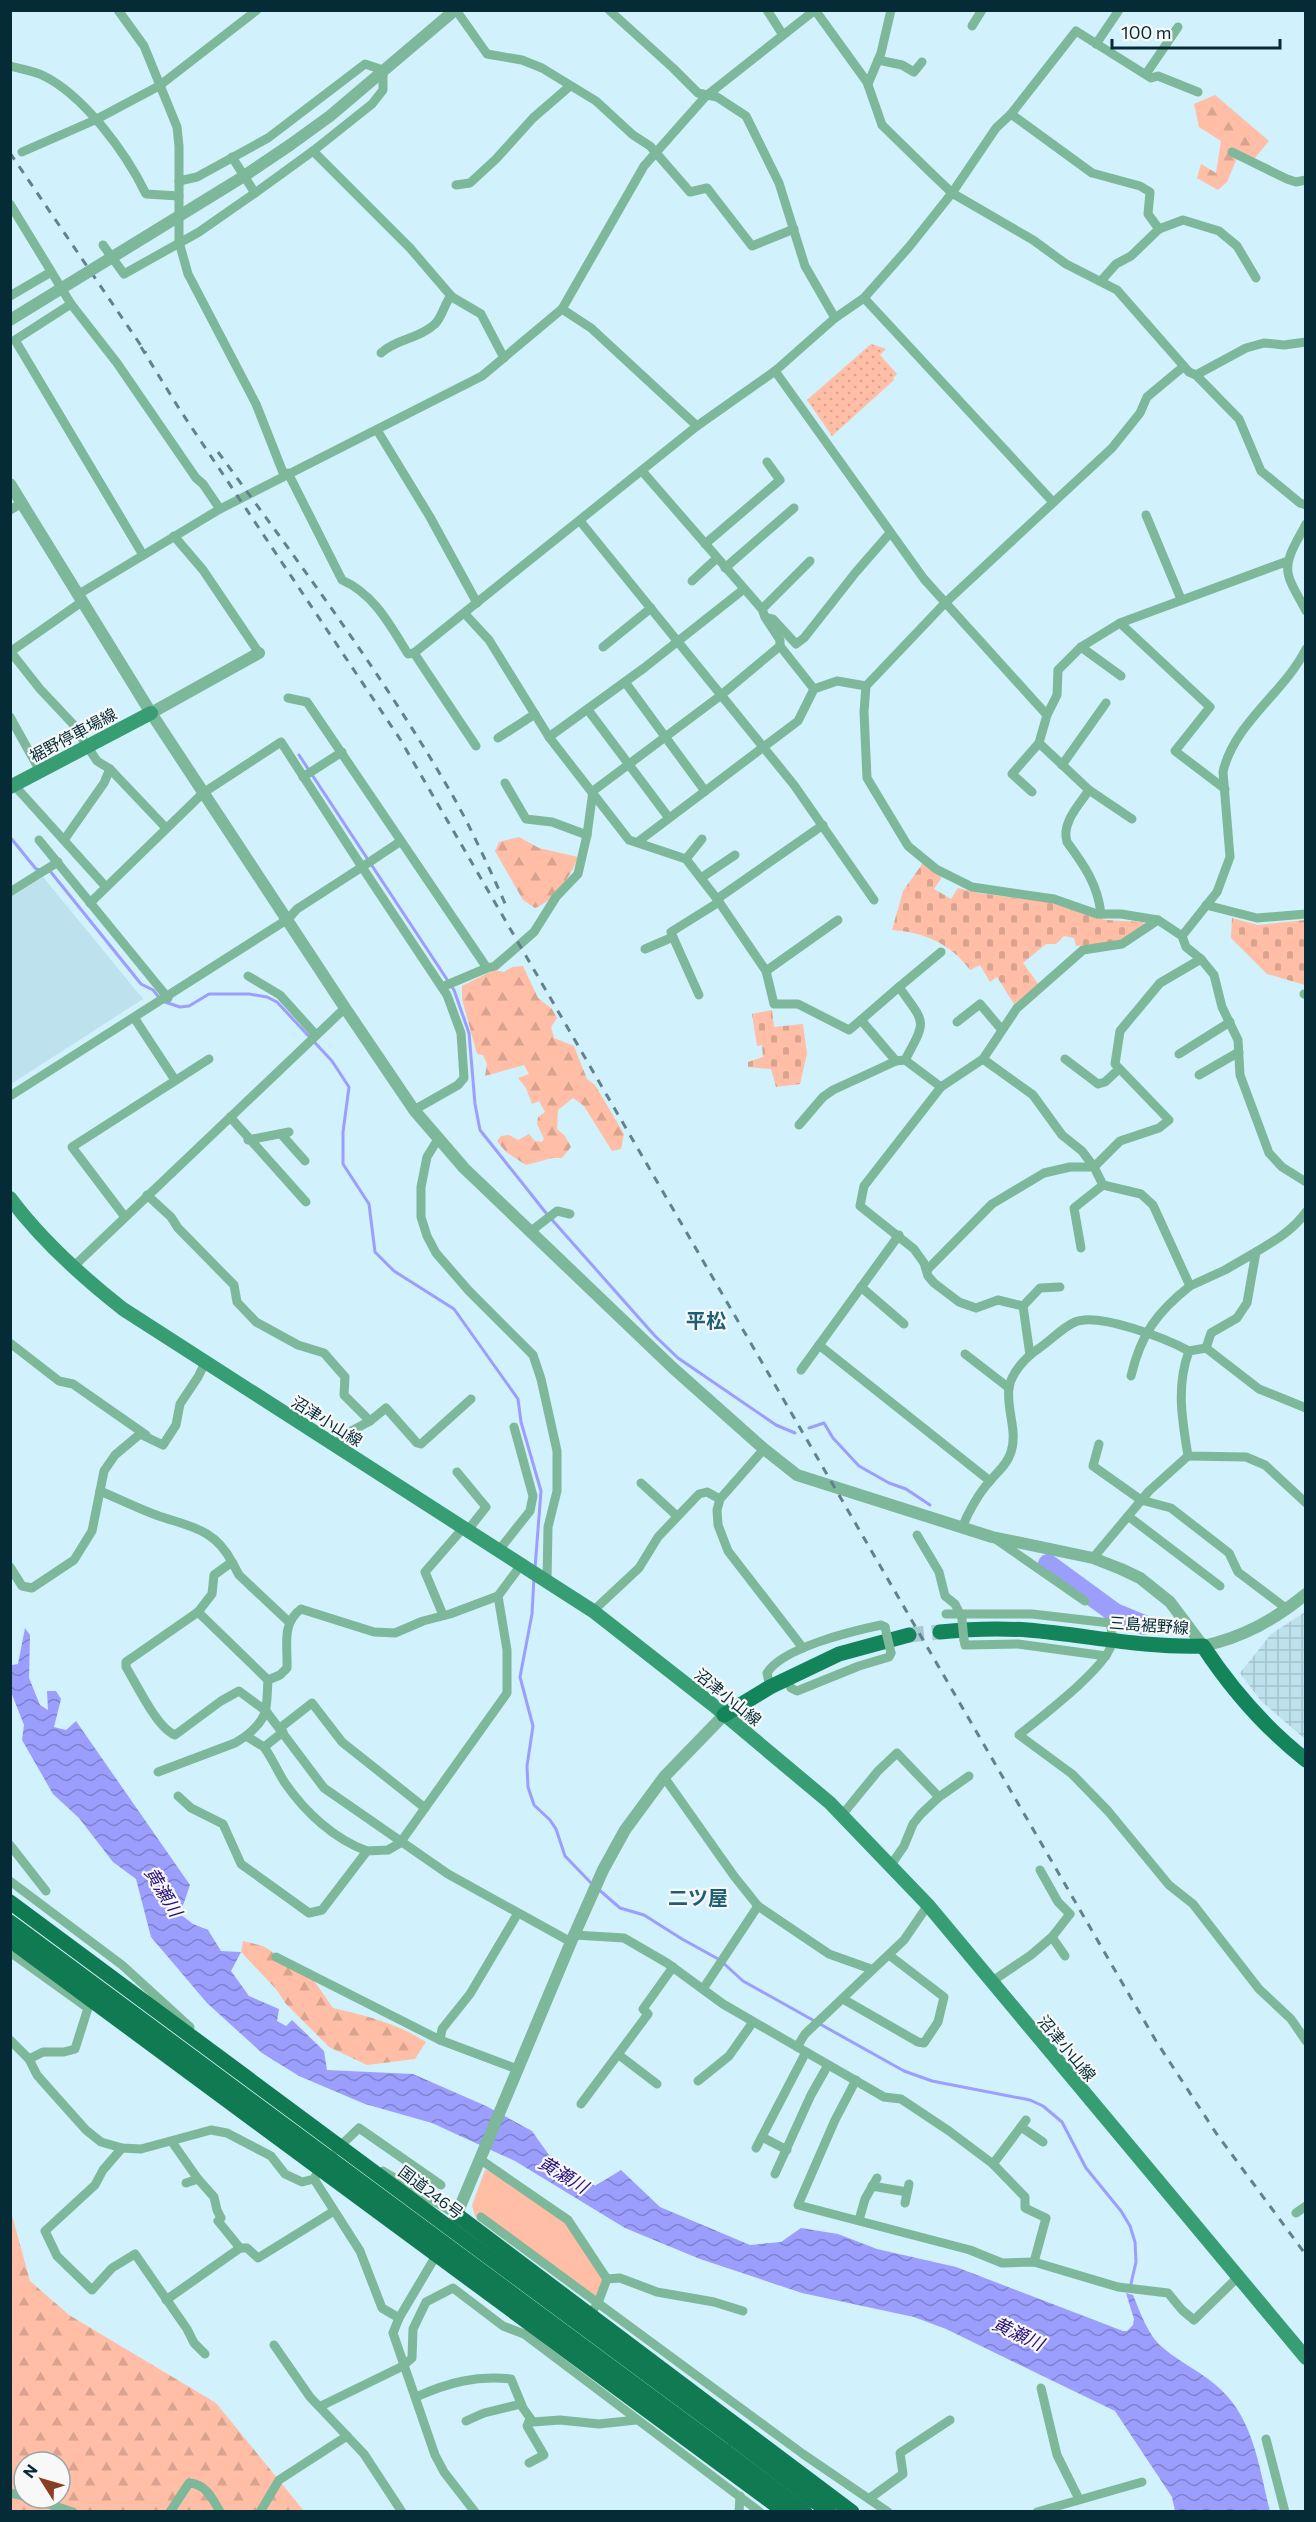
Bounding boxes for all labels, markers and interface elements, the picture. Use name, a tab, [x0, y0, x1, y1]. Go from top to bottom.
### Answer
scale bar	[1112, 12, 1280, 50]
text: 100 m	[1121, 21, 1171, 43]
street label: 裾野停車場線	[26, 704, 120, 765]
district label: 平松	[686, 1308, 726, 1332]
street label: 沼津小山線	[288, 1391, 366, 1450]
street label: 三島裾野線	[1108, 1612, 1190, 1637]
street label: 沼津小山線	[691, 1664, 765, 1729]
water label: 黄瀬川	[141, 1863, 188, 1922]
district label: 二ツ屋	[668, 1885, 728, 1909]
street label: 沼津小山線	[1034, 2011, 1100, 2084]
water label: 黄瀬川	[535, 2151, 594, 2199]
street label: 国道246号	[395, 2161, 467, 2222]
water label: 黄瀬川	[989, 2312, 1049, 2355]
north arrow	[12, 2450, 72, 2510]
text: N	[18, 2460, 41, 2481]

